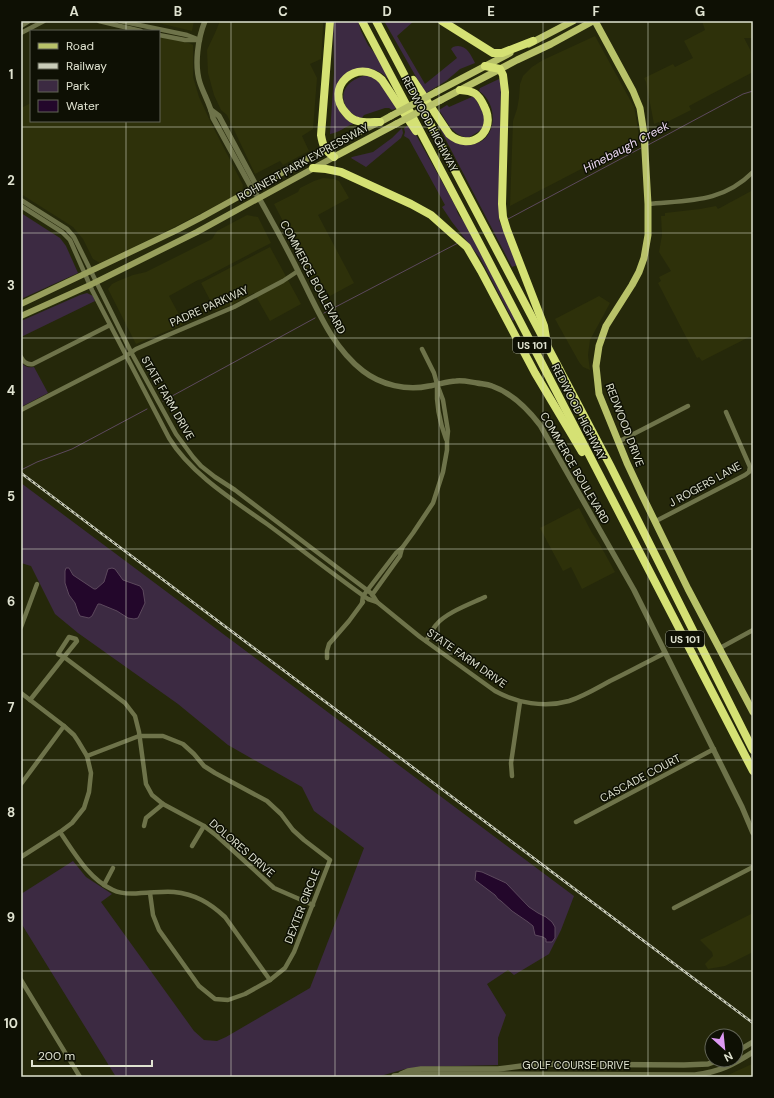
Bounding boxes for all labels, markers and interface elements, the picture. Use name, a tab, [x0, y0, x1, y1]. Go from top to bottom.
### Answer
text: A	[69, 3, 79, 20]
text: B	[174, 3, 182, 20]
text: C	[278, 3, 288, 20]
text: D	[382, 3, 392, 20]
text: E	[487, 3, 495, 20]
text: F	[592, 3, 600, 20]
text: G	[695, 3, 705, 20]
legend	[30, 30, 160, 122]
text: Road	[66, 38, 94, 54]
text: Railway	[66, 58, 107, 74]
text: 1	[9, 66, 13, 83]
street label: REDWOOD HIGHWAY	[399, 74, 461, 175]
text: Park	[66, 78, 90, 94]
text: Water	[66, 98, 100, 114]
water label: Hinebaugh Creek	[580, 117, 673, 176]
street label: ROHNERT PARK EXPRESSWAY	[235, 120, 372, 204]
text: 2	[7, 172, 15, 189]
street label: COMMERCE BOULEVARD	[277, 218, 349, 337]
text: 3	[7, 277, 15, 294]
street label: PADRE PARKWAY	[168, 282, 251, 330]
road number: US 101	[513, 337, 551, 353]
street label: STATE FARM DRIVE	[138, 354, 198, 442]
street label: REDWOOD HIGHWAY	[549, 361, 610, 463]
street label: REDWOOD DRIVE	[603, 381, 647, 469]
text: 4	[7, 382, 15, 399]
street label: COMMERCE BOULEVARD	[537, 410, 613, 527]
street label: J ROGERS LANE	[666, 458, 744, 510]
text: 5	[7, 488, 15, 505]
text: 6	[7, 593, 15, 610]
street label: STATE FARM DRIVE	[424, 625, 510, 691]
road number: US 101	[666, 631, 704, 647]
text: 7	[8, 699, 15, 716]
street label: CASCADE COURT	[597, 751, 683, 805]
text: 8	[7, 804, 15, 821]
street label: DOLORES DRIVE	[206, 816, 278, 880]
street label: DEXTER CIRCLE	[281, 867, 323, 945]
text: 9	[7, 909, 15, 926]
text: 10	[4, 1015, 18, 1032]
north arrow	[704, 1028, 744, 1068]
scale bar	[32, 1042, 152, 1068]
text: 200 m	[38, 1048, 75, 1064]
text: N	[722, 1049, 735, 1065]
street label: GOLF COURSE DRIVE	[522, 1058, 630, 1072]

